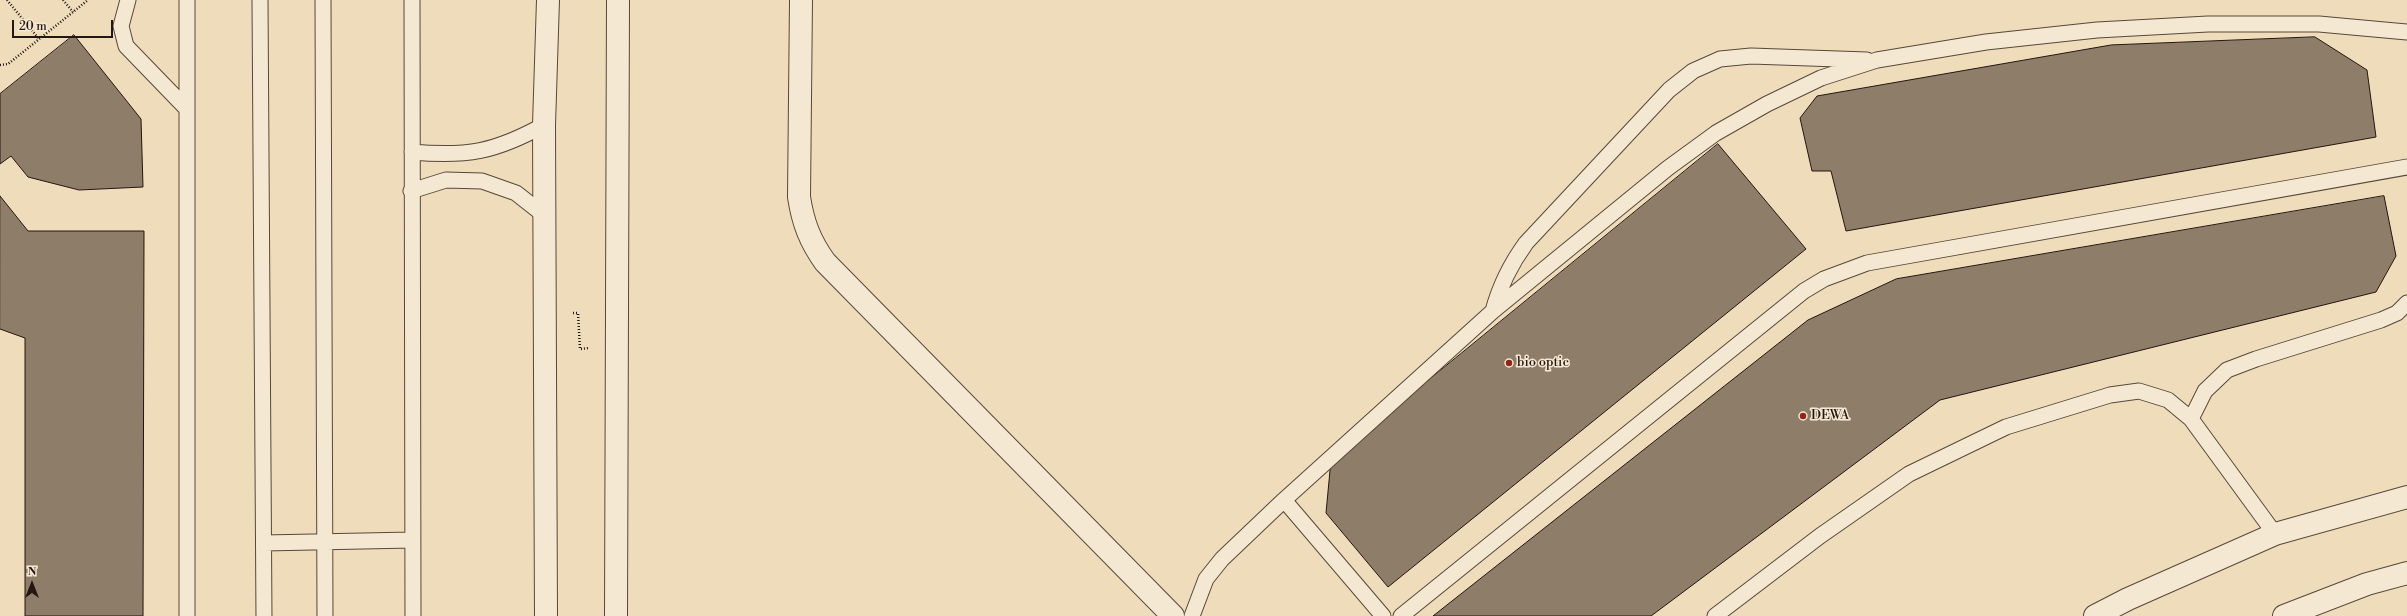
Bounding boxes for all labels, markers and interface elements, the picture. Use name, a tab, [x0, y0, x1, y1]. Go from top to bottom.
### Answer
scale bar	[14, 12, 115, 38]
text: 20 m	[19, 19, 47, 34]
place label: bio optic	[1517, 355, 1569, 371]
marker: bio optic	[1504, 358, 1514, 368]
place label: DEWA	[1811, 408, 1849, 424]
marker: DEWA	[1798, 411, 1808, 421]
north arrow	[12, 564, 52, 604]
text: N	[28, 565, 36, 579]

